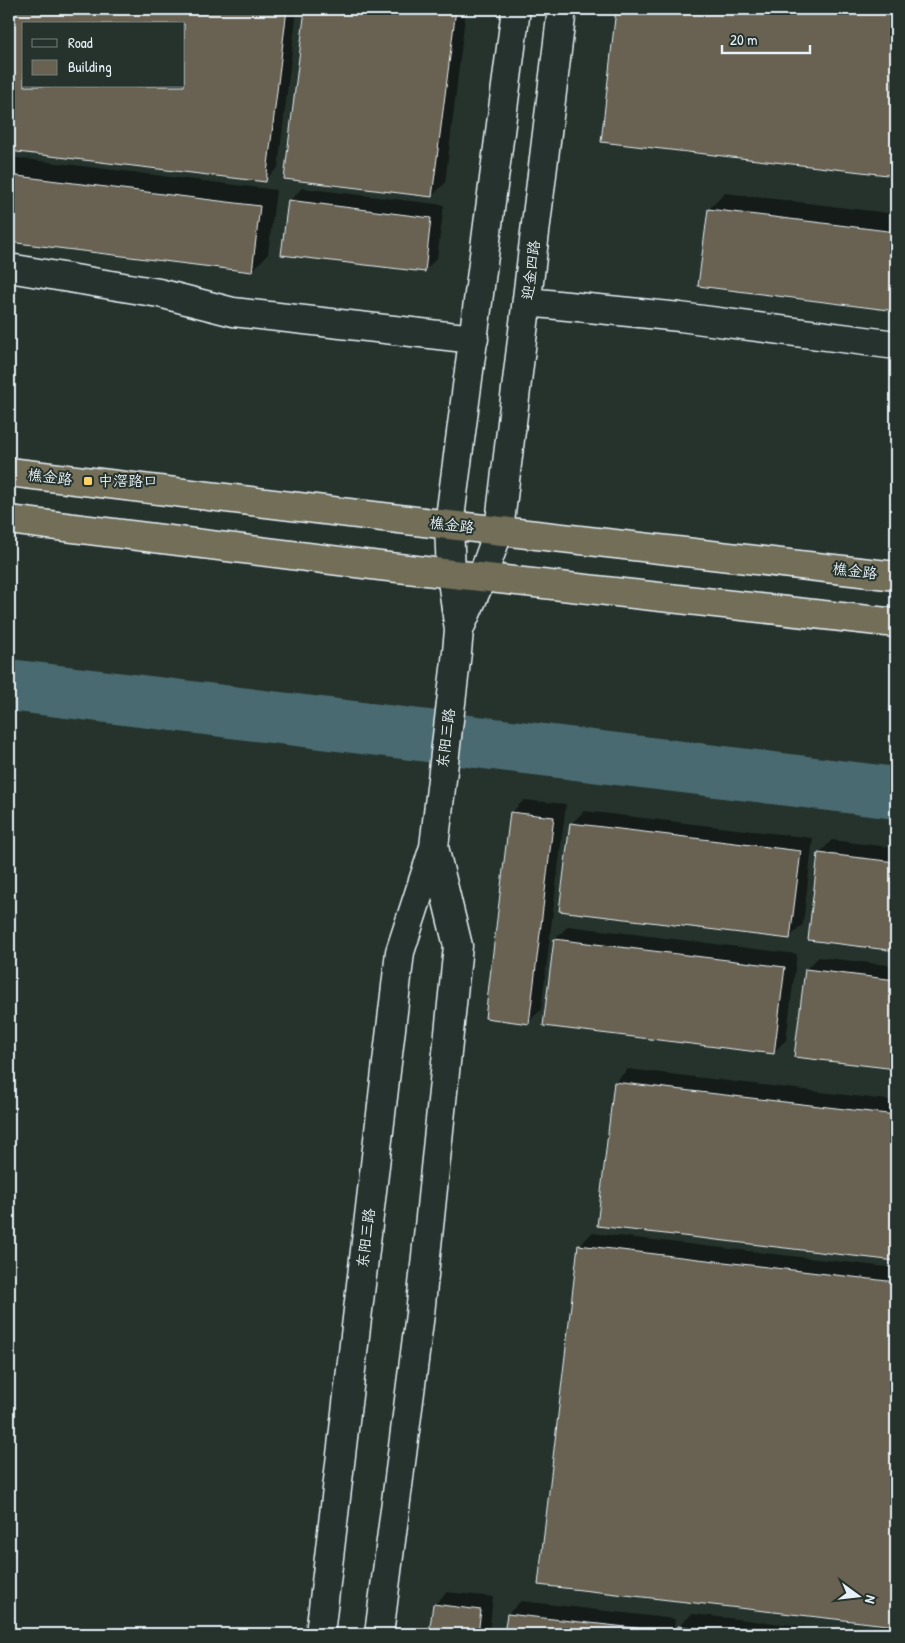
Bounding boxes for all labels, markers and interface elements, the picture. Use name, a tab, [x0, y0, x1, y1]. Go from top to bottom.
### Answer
legend	[22, 22, 185, 88]
scale bar	[722, 22, 810, 54]
text: 20 m	[730, 29, 757, 50]
text: Road	[68, 32, 93, 53]
text: Building	[68, 56, 112, 77]
street label: 迎金四路	[516, 239, 545, 301]
street label: 樵金路	[26, 463, 74, 490]
place label: 中滘路口	[98, 470, 158, 491]
marker: 中滘路口	[82, 475, 94, 487]
street label: 樵金路	[428, 511, 476, 538]
street label: 樵金路	[831, 557, 879, 584]
street label: 东阳三路	[431, 707, 460, 769]
street label: 东阳三路	[351, 1207, 380, 1269]
north arrow	[832, 1570, 882, 1620]
text: N	[861, 1593, 881, 1606]

